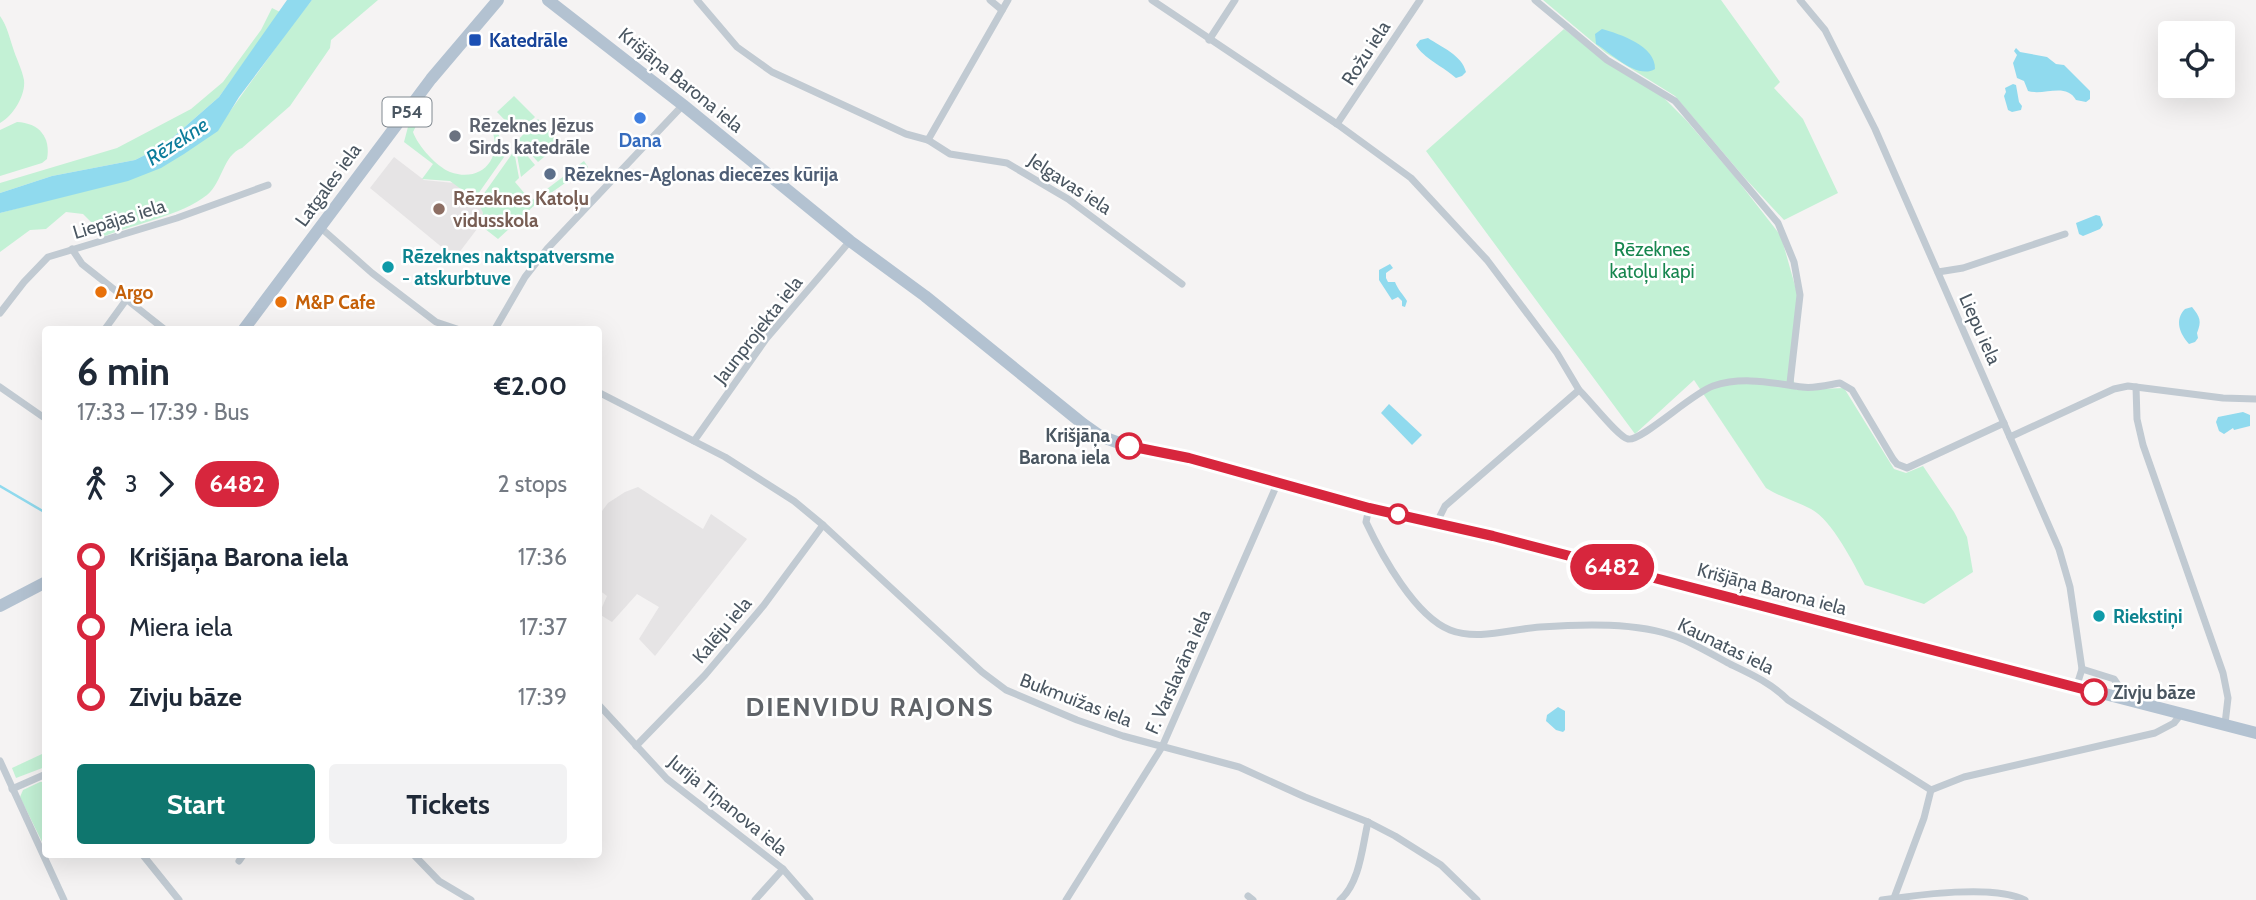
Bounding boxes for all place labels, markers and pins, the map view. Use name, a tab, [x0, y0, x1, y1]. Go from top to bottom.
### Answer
place label: Katedrāle	[489, 29, 568, 52]
marker: Katedrāle	[467, 32, 483, 48]
marker: Dana	[632, 110, 648, 126]
place label: Rēzeknes Jēzus Sirds katedrāle	[469, 114, 594, 159]
marker: Rēzeknes Jēzus Sirds katedrāle	[447, 128, 463, 144]
place label: Dana	[619, 129, 662, 152]
place label: Rēzeknes-Aglonas diecēzes kūrija	[564, 163, 839, 186]
marker: Rēzeknes-Aglonas diecēzes kūrija	[542, 166, 558, 182]
place label: Rēzeknes Katoļu vidusskola	[453, 187, 589, 232]
marker: Rēzeknes Katoļu vidusskola	[431, 201, 447, 217]
place label: Rēzeknes naktspatversme - atskurbtuve	[402, 245, 614, 290]
marker: Rēzeknes naktspatversme - atskurbtuve	[380, 259, 396, 275]
place label: Argo	[115, 281, 154, 304]
marker: Argo	[93, 284, 109, 300]
place label: M&P Cafe	[295, 291, 376, 314]
marker: M&P Cafe	[273, 294, 289, 310]
place label: Krišjāņa Barona iela	[1019, 424, 1111, 469]
marker: Krišjāņa Barona iela	[1116, 433, 1142, 459]
unlabelled marker	[1388, 504, 1408, 524]
place label: Riekstiņi	[2113, 605, 2183, 629]
marker: Riekstiņi	[2091, 608, 2107, 624]
marker: Zivju bāze	[2081, 679, 2107, 705]
place label: Zivju bāze	[2113, 681, 2196, 704]

